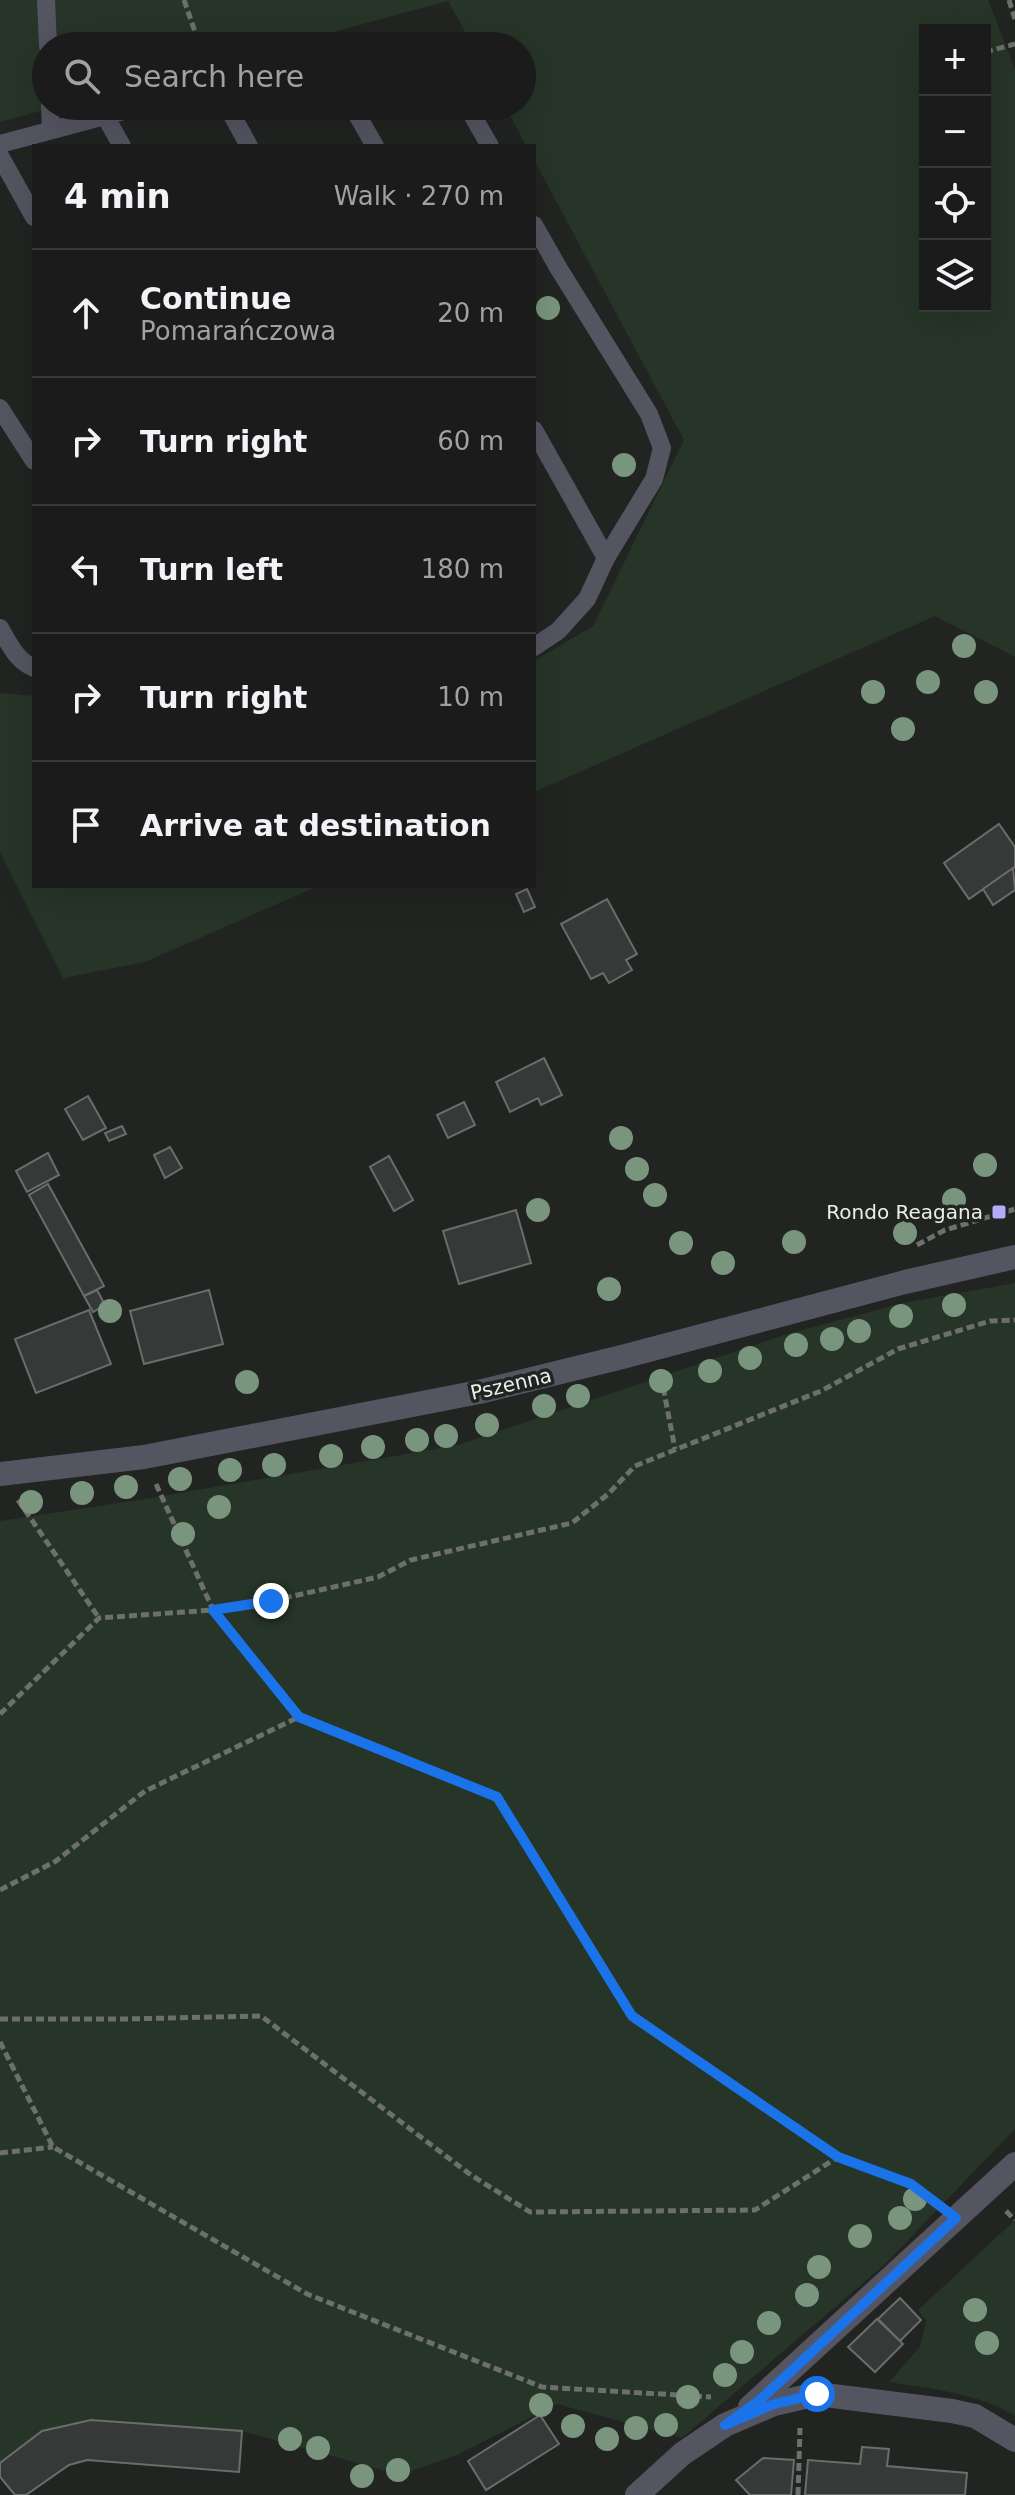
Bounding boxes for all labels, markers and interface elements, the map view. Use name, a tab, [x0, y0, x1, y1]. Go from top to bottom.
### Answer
map controls	[919, 24, 991, 312]
button: +	[919, 24, 991, 96]
search box	[32, 32, 536, 120]
icon: search	[60, 54, 104, 98]
text: Search here	[124, 59, 304, 94]
button: −	[919, 96, 991, 168]
button: locate	[919, 168, 991, 240]
text: 4 min	[64, 176, 171, 216]
text: Walk · 270 m	[334, 181, 504, 211]
button: layers	[919, 240, 991, 312]
text: Continue	[140, 281, 292, 316]
icon: ahead	[64, 291, 108, 335]
text: 20 m	[437, 298, 504, 328]
text: Pomarańczowa	[140, 316, 336, 346]
icon: right	[64, 419, 108, 463]
text: Turn right	[140, 424, 307, 459]
text: 60 m	[437, 426, 504, 456]
icon: left	[64, 547, 108, 591]
text: Turn left	[140, 552, 283, 587]
text: 180 m	[421, 554, 504, 584]
icon: right	[64, 675, 108, 719]
text: Turn right	[140, 680, 307, 715]
text: 10 m	[437, 682, 504, 712]
icon: arrive	[64, 803, 108, 847]
text: Arrive at destination	[140, 808, 491, 843]
place label: Rondo Reagana	[826, 1200, 983, 1224]
marker: Rondo Reagana	[990, 1203, 1008, 1221]
street label: Pszenna	[468, 1363, 554, 1405]
route end	[253, 1583, 289, 1619]
route start	[799, 2376, 835, 2412]

